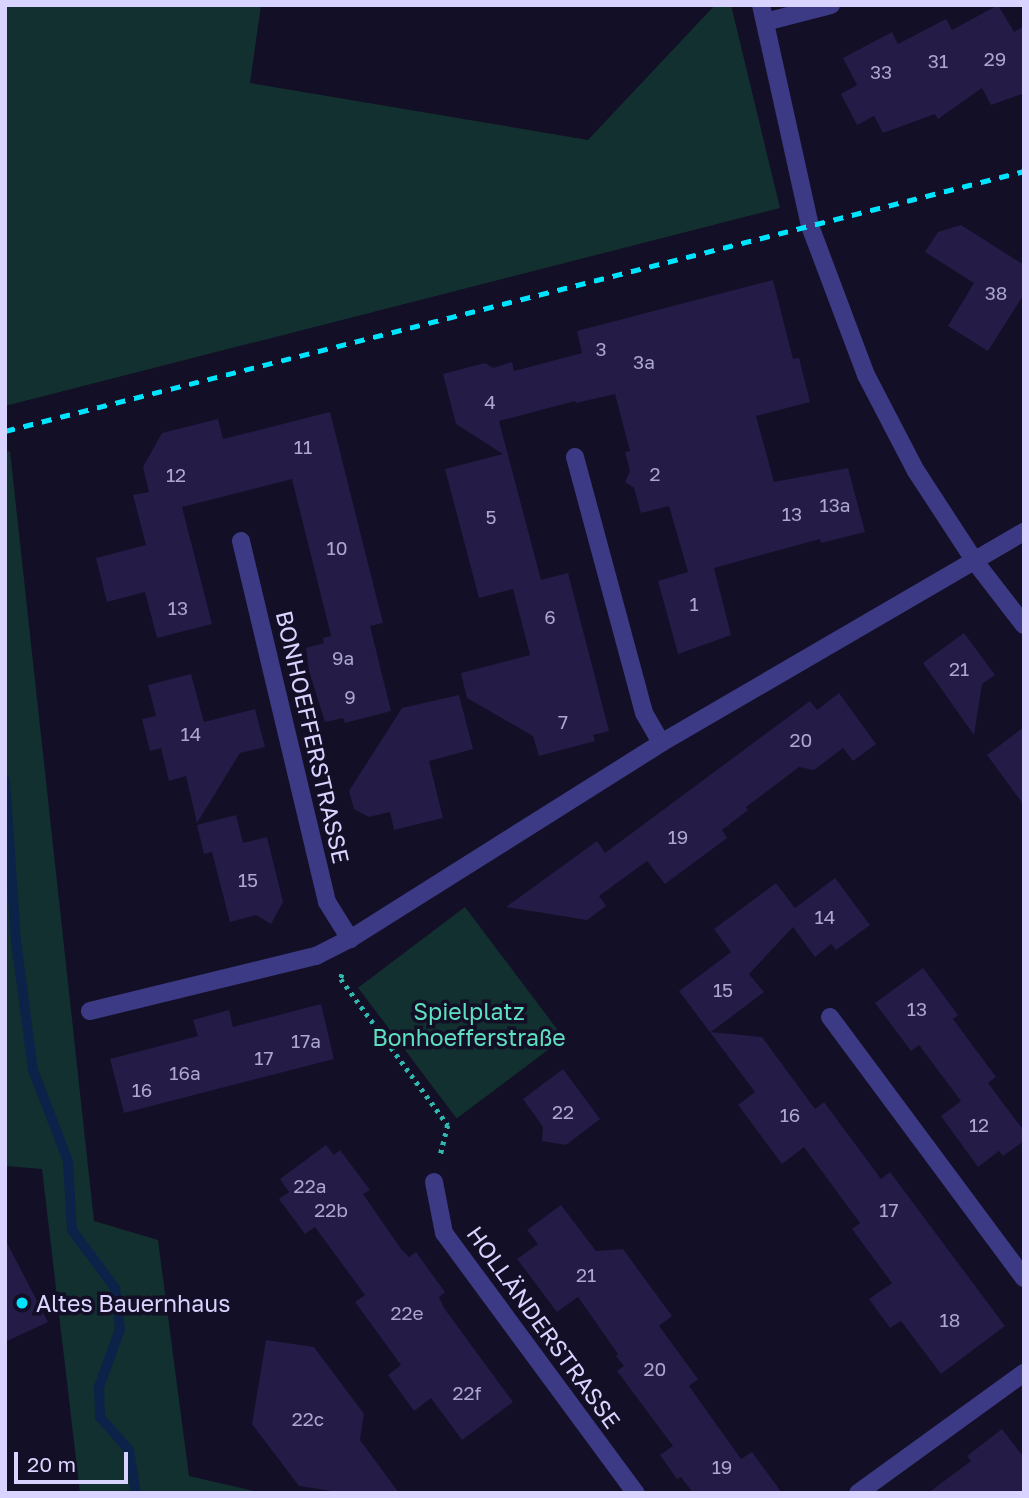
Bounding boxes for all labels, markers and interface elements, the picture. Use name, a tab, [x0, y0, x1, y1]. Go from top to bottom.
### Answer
house number: 29	[984, 48, 1006, 70]
house number: 31	[928, 50, 948, 72]
house number: 33	[870, 61, 892, 83]
house number: 38	[985, 282, 1007, 304]
house number: 3	[595, 338, 607, 360]
house number: 3a	[633, 351, 655, 373]
house number: 4	[484, 391, 496, 413]
house number: 11	[294, 436, 312, 458]
house number: 2	[649, 463, 661, 485]
house number: 12	[166, 464, 186, 486]
house number: 13a	[819, 494, 851, 516]
house number: 13	[782, 503, 802, 525]
house number: 5	[485, 506, 497, 528]
house number: 10	[327, 537, 347, 559]
house number: 1	[689, 593, 699, 615]
house number: 13	[168, 597, 188, 619]
house number: 6	[544, 606, 556, 628]
street label: BONHOEFFERSTRASSE	[270, 608, 356, 866]
house number: 9a	[332, 647, 354, 669]
house number: 21	[949, 658, 969, 680]
house number: 9	[344, 686, 356, 708]
house number: 7	[558, 711, 568, 733]
house number: 14	[181, 723, 201, 745]
house number: 20	[790, 729, 812, 751]
house number: 19	[668, 826, 688, 848]
house number: 15	[238, 869, 258, 891]
house number: 14	[815, 906, 835, 928]
house number: 15	[713, 979, 733, 1001]
park label: Spielplatz Bonhoefferstraße	[372, 997, 566, 1051]
house number: 13	[907, 998, 927, 1020]
house number: 17a	[291, 1030, 321, 1052]
house number: 17	[254, 1047, 274, 1069]
house number: 16a	[169, 1062, 201, 1084]
house number: 16	[132, 1079, 152, 1101]
house number: 22	[552, 1101, 574, 1123]
house number: 16	[780, 1104, 800, 1126]
house number: 12	[969, 1114, 989, 1136]
house number: 22a	[294, 1175, 326, 1197]
house number: 22b	[314, 1199, 348, 1221]
house number: 17	[879, 1199, 899, 1221]
street label: HOLLÄNDERSTRASSE	[461, 1221, 627, 1433]
house number: 21	[576, 1264, 596, 1286]
place label: Altes Bauernhaus	[36, 1289, 230, 1317]
marker: Altes Bauernhaus	[14, 1295, 30, 1311]
house number: 22e	[390, 1302, 424, 1324]
house number: 18	[940, 1309, 960, 1331]
house number: 20	[644, 1358, 666, 1380]
house number: 22f	[453, 1382, 481, 1404]
house number: 22c	[292, 1408, 324, 1430]
scale bar	[18, 1438, 131, 1482]
text: 20 m	[27, 1451, 76, 1477]
house number: 19	[712, 1456, 732, 1478]

